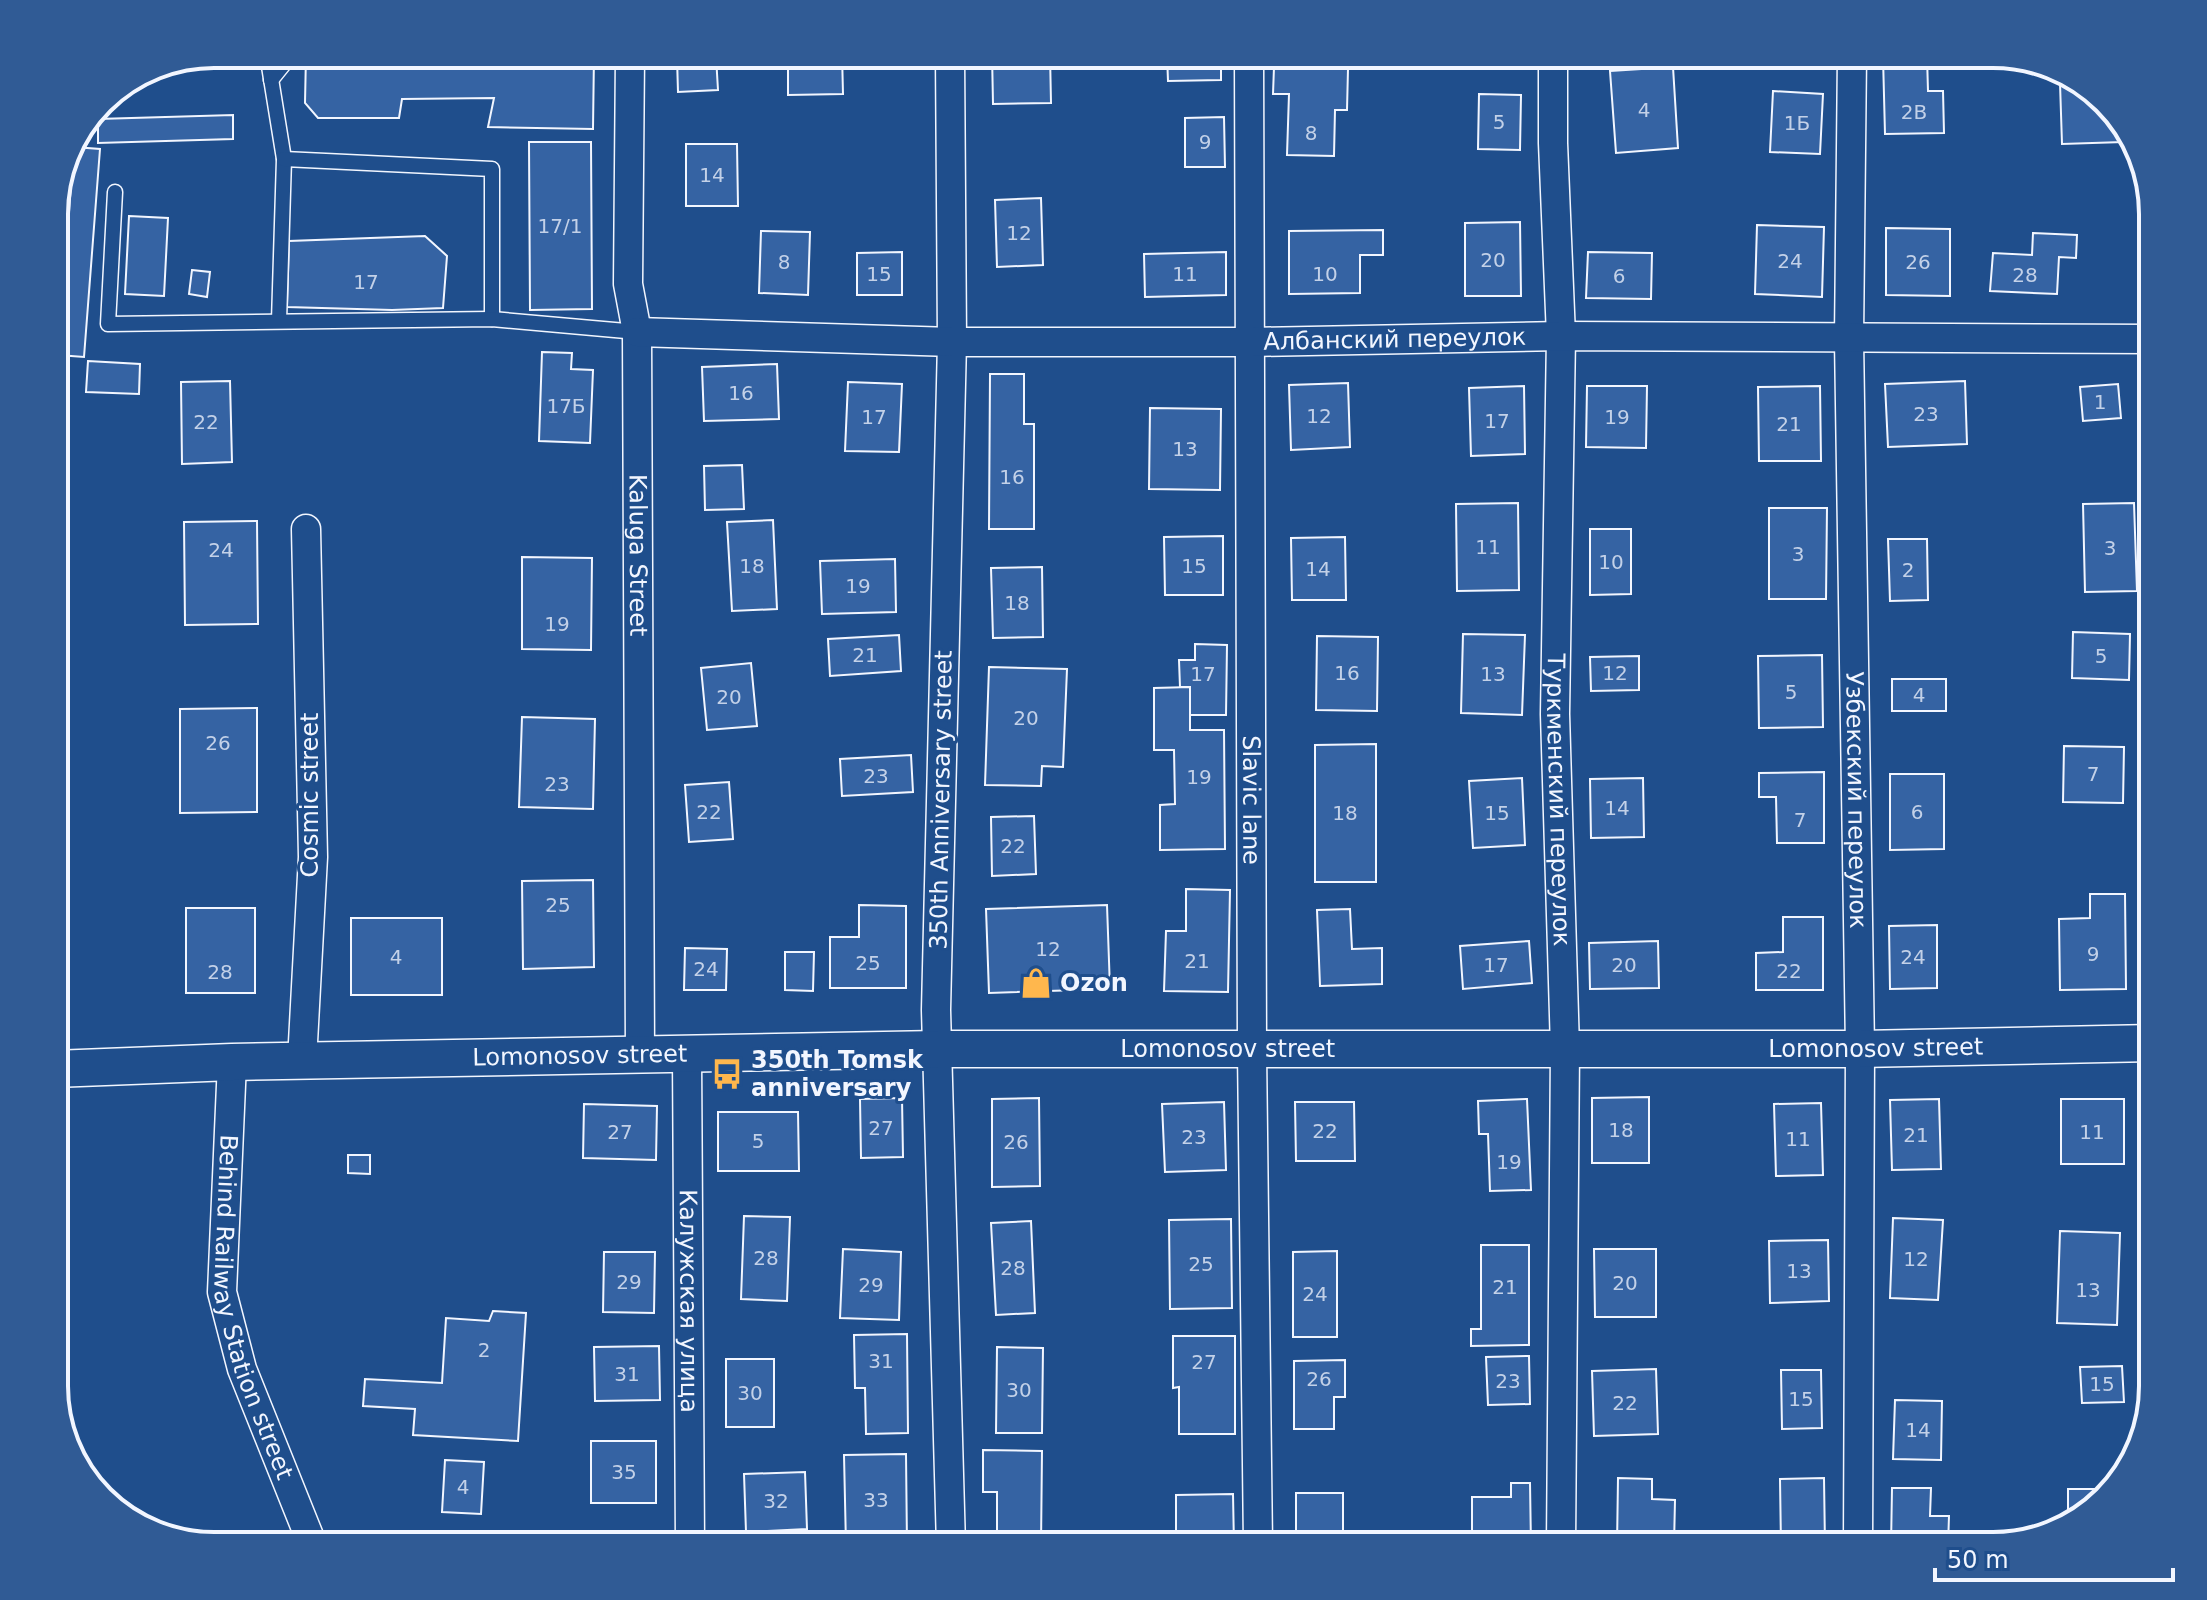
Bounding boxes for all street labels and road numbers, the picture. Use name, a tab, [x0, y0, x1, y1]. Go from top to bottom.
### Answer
street label: Албанский переулок	[1263, 323, 1526, 356]
street label: Kaluga Street	[624, 474, 652, 636]
street label: 350th Anniversary street	[924, 650, 958, 950]
street label: Туркменский переулок	[1541, 652, 1576, 947]
street label: Узбекский переулок	[1840, 671, 1872, 929]
street label: Cosmic street	[296, 712, 324, 878]
street label: Slavic lane	[1237, 735, 1265, 865]
street label: Lomonosov street	[1768, 1032, 1983, 1063]
street label: Lomonosov street	[1120, 1035, 1335, 1063]
street label: Lomonosov street	[472, 1040, 687, 1072]
street label: Behind Railway Station street	[208, 1134, 299, 1483]
street label: Калужская улица	[674, 1189, 703, 1413]

